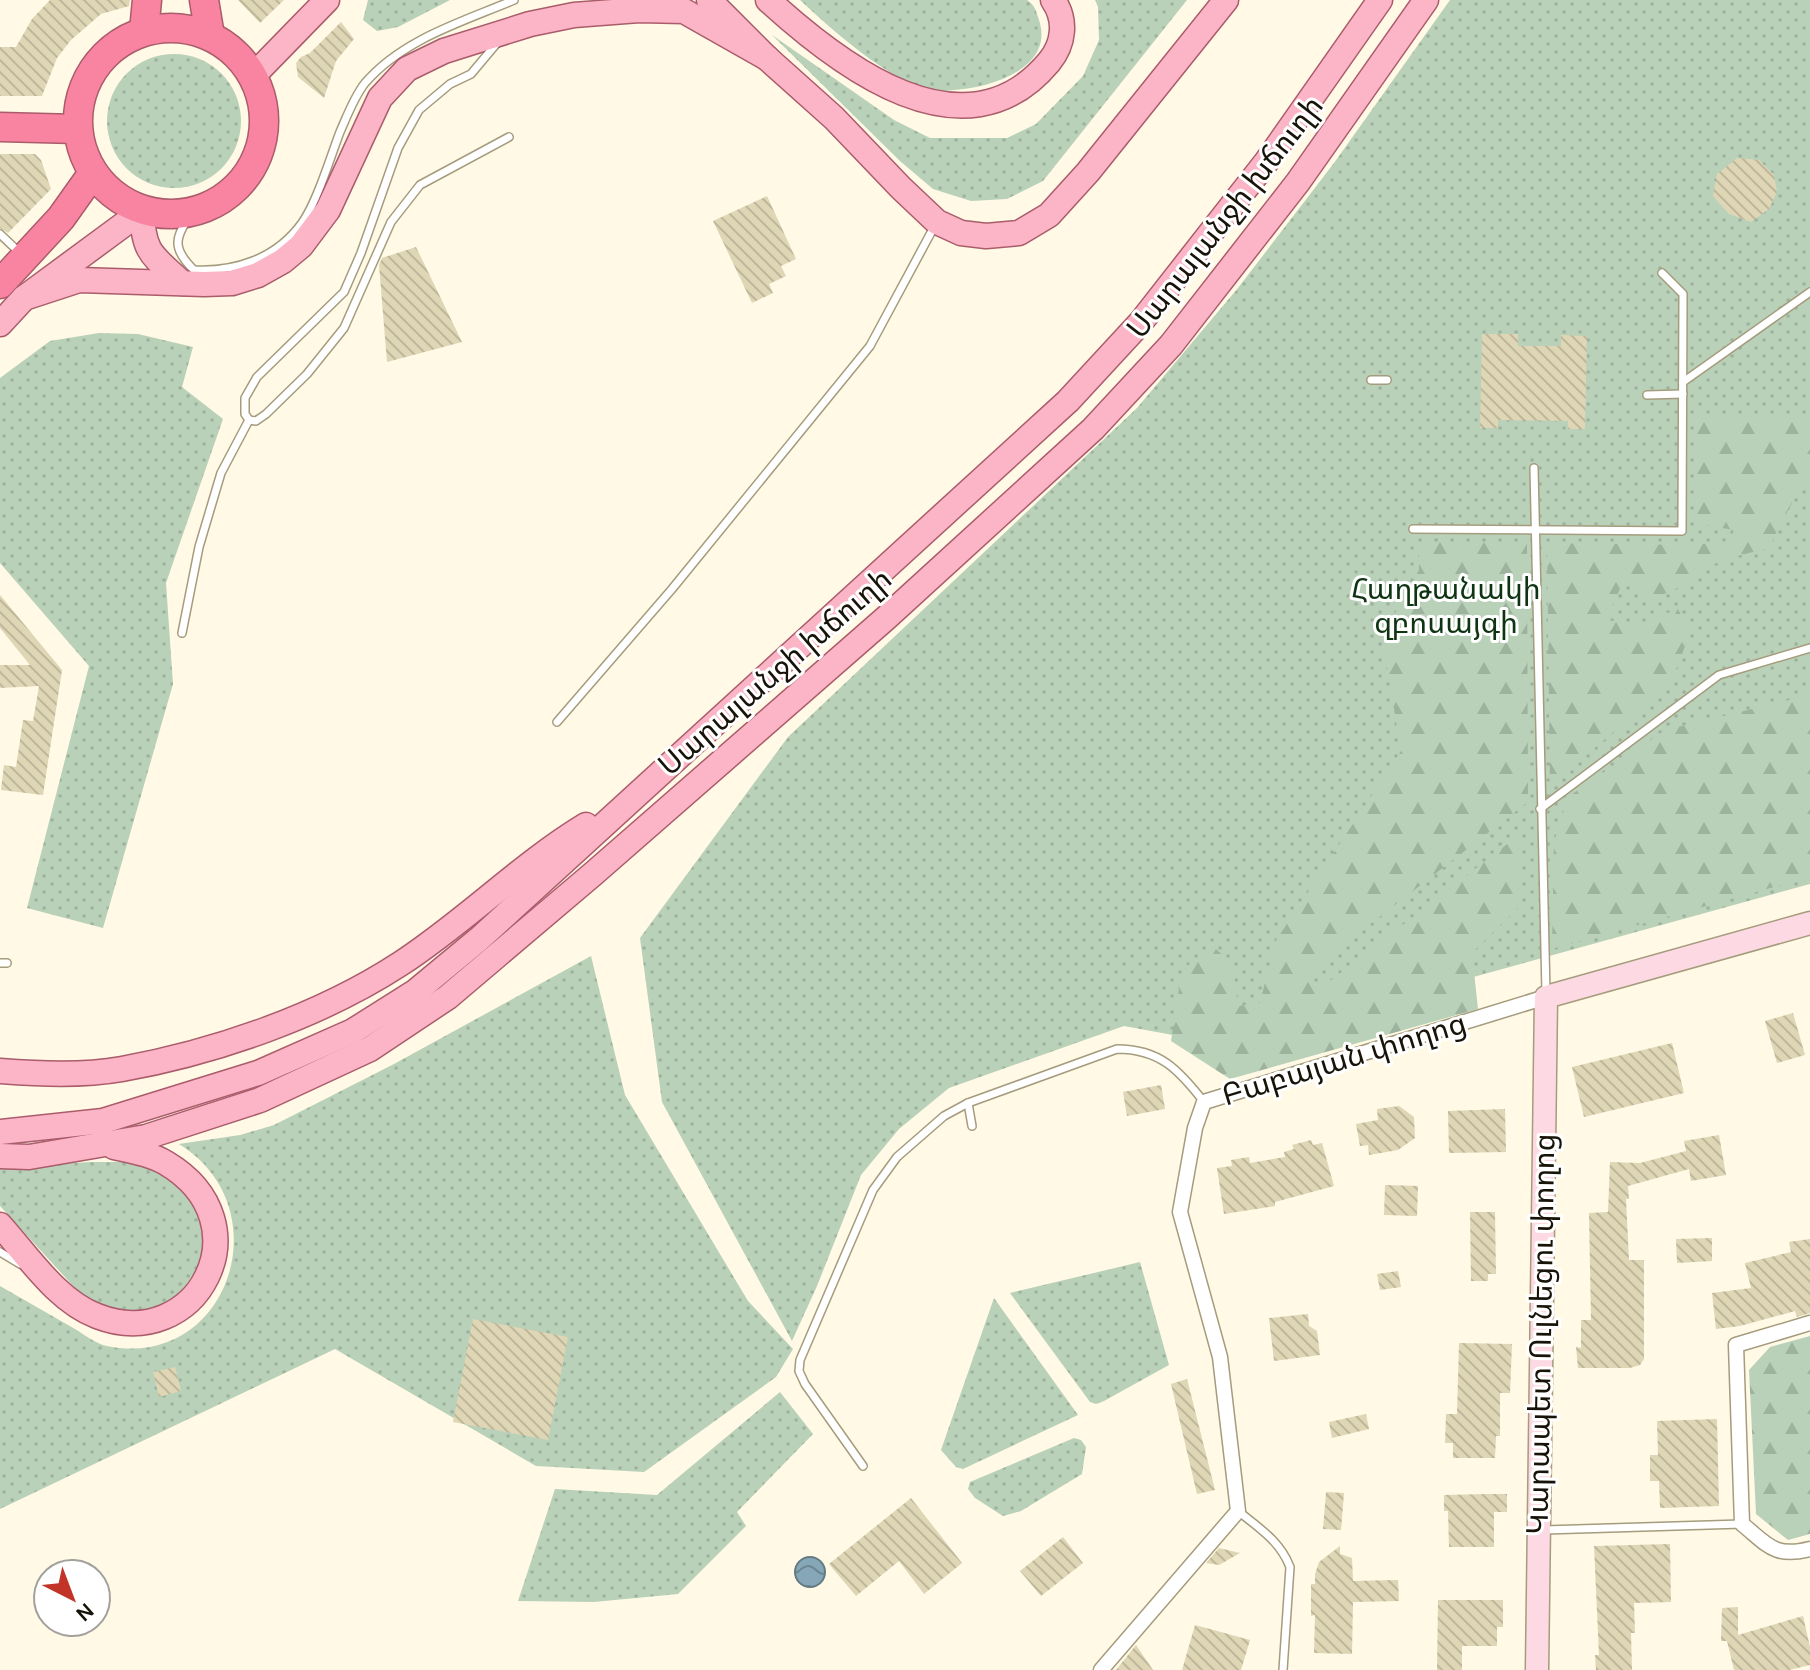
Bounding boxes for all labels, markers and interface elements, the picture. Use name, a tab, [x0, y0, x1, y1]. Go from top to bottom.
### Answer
street label: Սարալանջի խճուղի	[1119, 89, 1331, 345]
street label: Սարալանջի խճուղի	[651, 561, 899, 783]
park label: Հաղթանակի զբոսայգի	[1351, 571, 1541, 641]
street label: Բաբայան փողոց	[1217, 1005, 1471, 1113]
street label: Կարապետ Ուլնեցու փողոց	[1520, 1133, 1562, 1535]
north arrow	[32, 1558, 112, 1638]
text: N	[70, 1597, 99, 1627]

